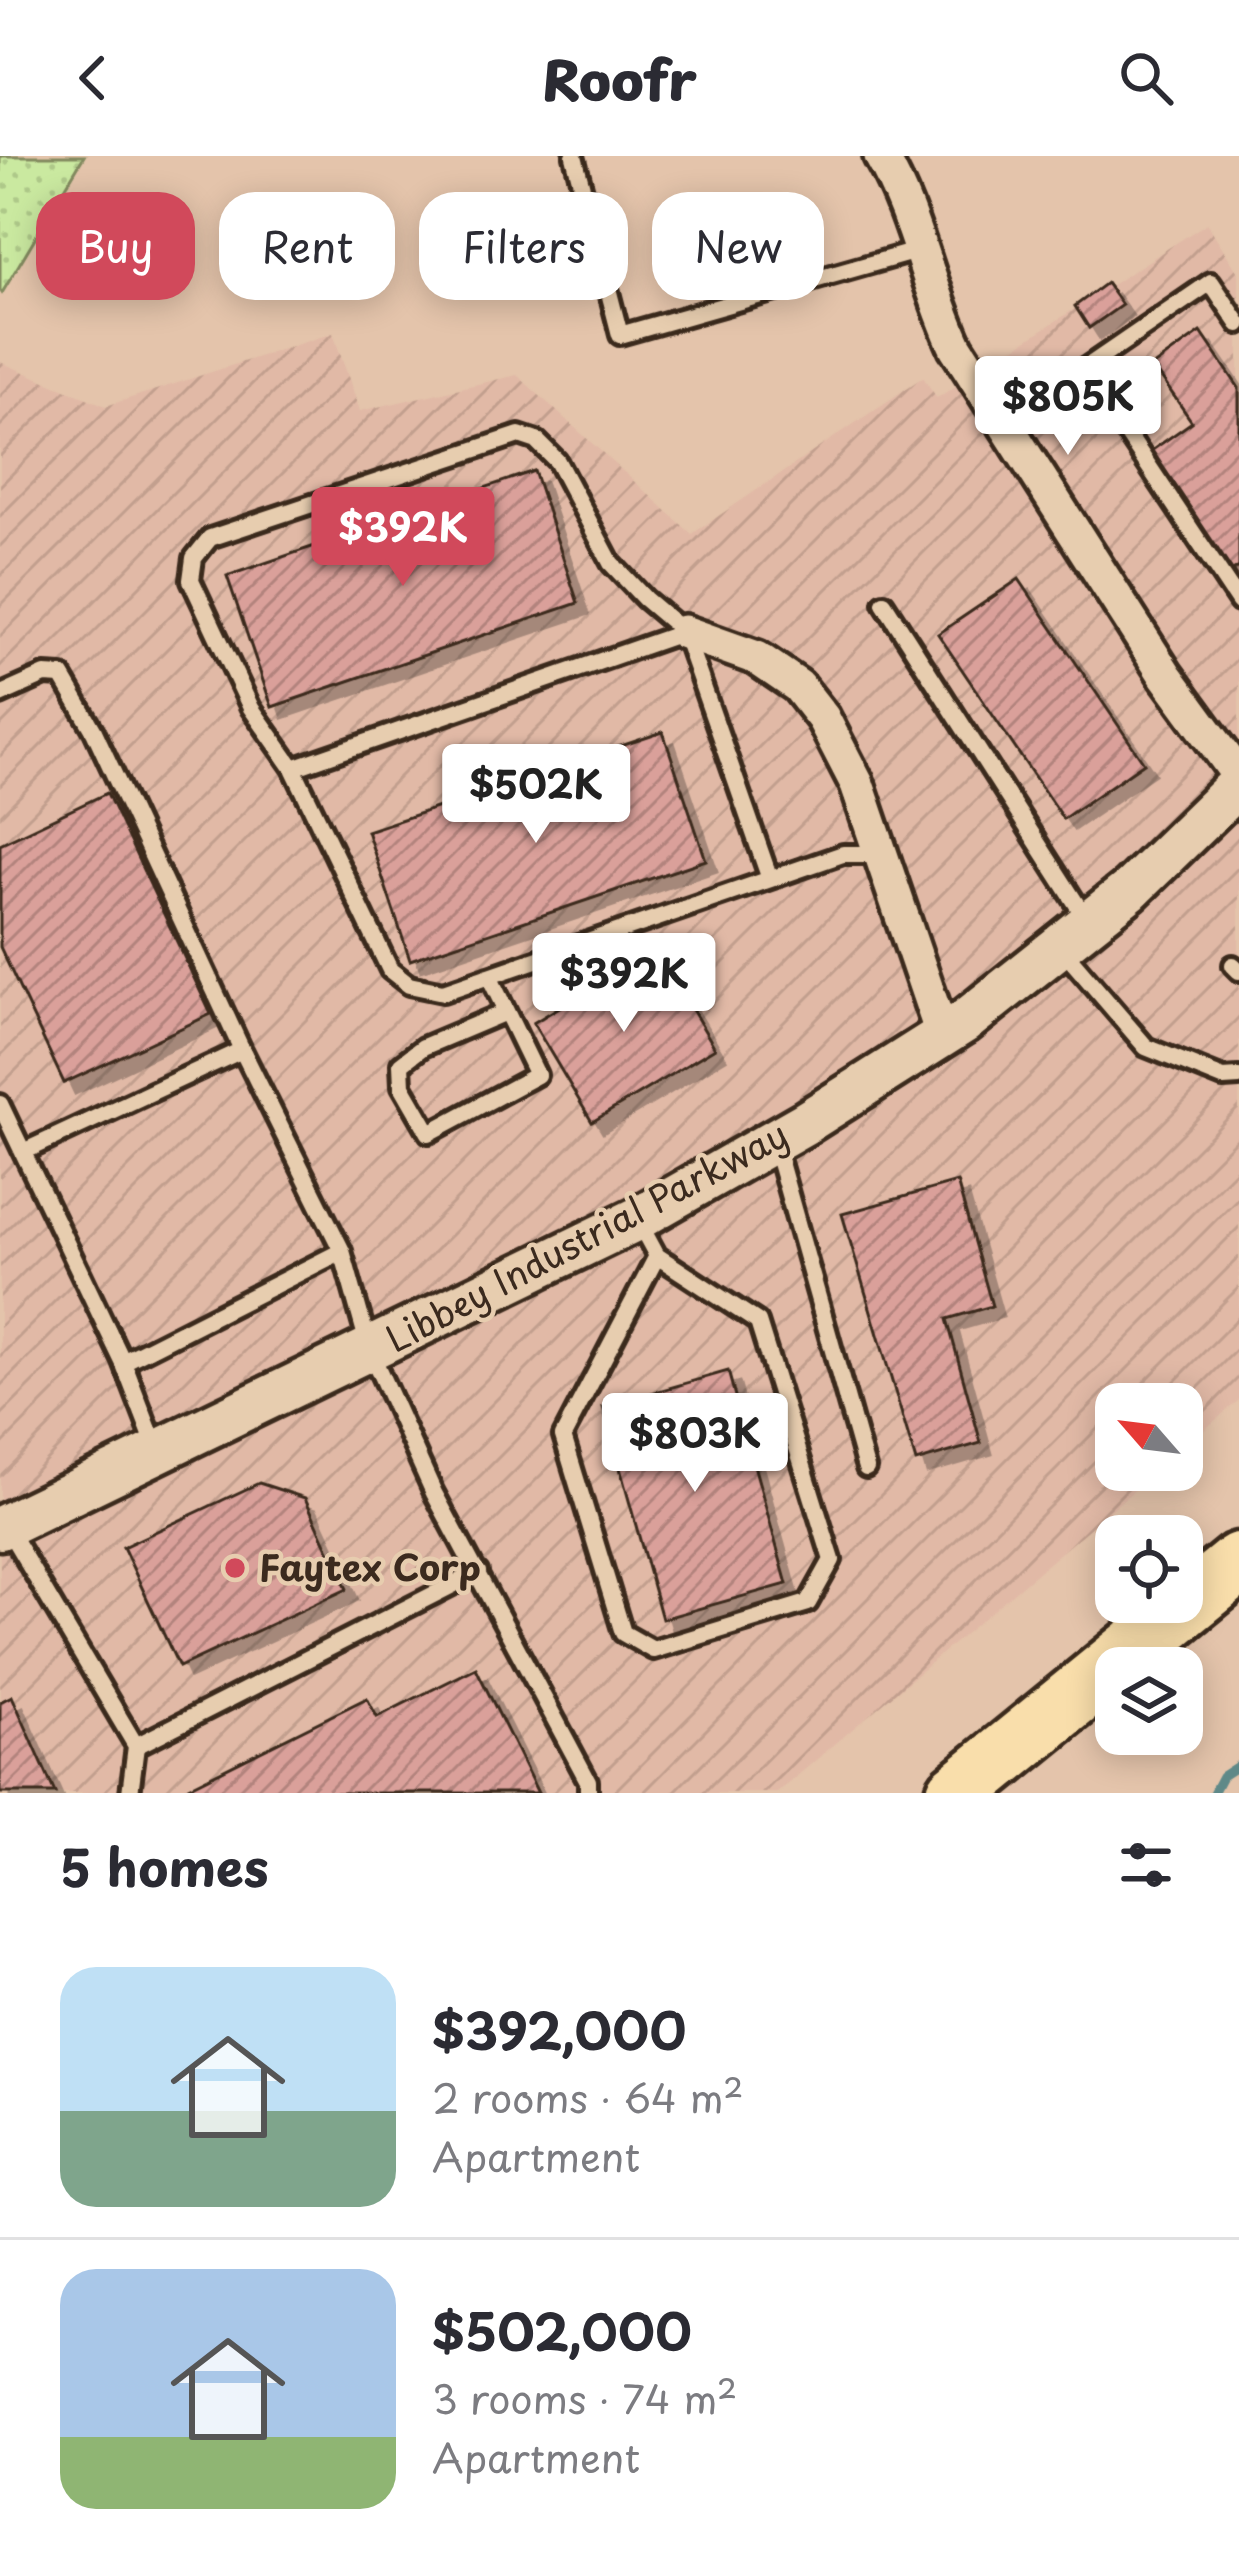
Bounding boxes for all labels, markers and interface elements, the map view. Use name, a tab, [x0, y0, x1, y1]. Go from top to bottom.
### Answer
text: Roofr	[542, 38, 697, 119]
icon: back	[60, 45, 126, 111]
icon: search	[1113, 45, 1179, 111]
chip: Buy	[36, 192, 195, 300]
chip: Rent	[219, 192, 395, 300]
chip: Filters	[419, 192, 628, 300]
chip: New	[652, 192, 824, 300]
pin: $805K	[984, 356, 1152, 458]
text: $805K	[1002, 365, 1134, 424]
pin: $392K	[319, 487, 487, 589]
text: $392K	[338, 496, 468, 555]
pin: $502K	[452, 744, 620, 846]
text: $502K	[469, 753, 603, 812]
pin: $392K	[540, 933, 708, 1035]
text: $392K	[559, 942, 689, 1001]
street label: Libbey Industrial Parkway	[376, 1106, 797, 1364]
north arrow	[1095, 1383, 1203, 1491]
map controls	[1095, 1383, 1203, 1755]
pin: $803K	[611, 1393, 779, 1495]
text: $803K	[629, 1402, 761, 1461]
button: locate	[1095, 1515, 1203, 1623]
place label: Faytex Corp	[259, 1539, 481, 1593]
marker: Faytex Corp	[222, 1555, 248, 1581]
button: layers	[1095, 1647, 1203, 1755]
text: 5 homes	[60, 1827, 269, 1904]
icon: filters	[1113, 1832, 1179, 1898]
text: $392,000	[432, 1990, 686, 2067]
icon: home	[156, 2015, 300, 2159]
text: 2 rooms · 64 m²	[432, 2067, 744, 2126]
text: Apartment	[432, 2126, 640, 2185]
text: $502,000	[432, 2291, 692, 2368]
icon: home	[156, 2317, 300, 2461]
text: 3 rooms · 74 m²	[432, 2368, 737, 2427]
text: Apartment	[432, 2427, 640, 2486]

